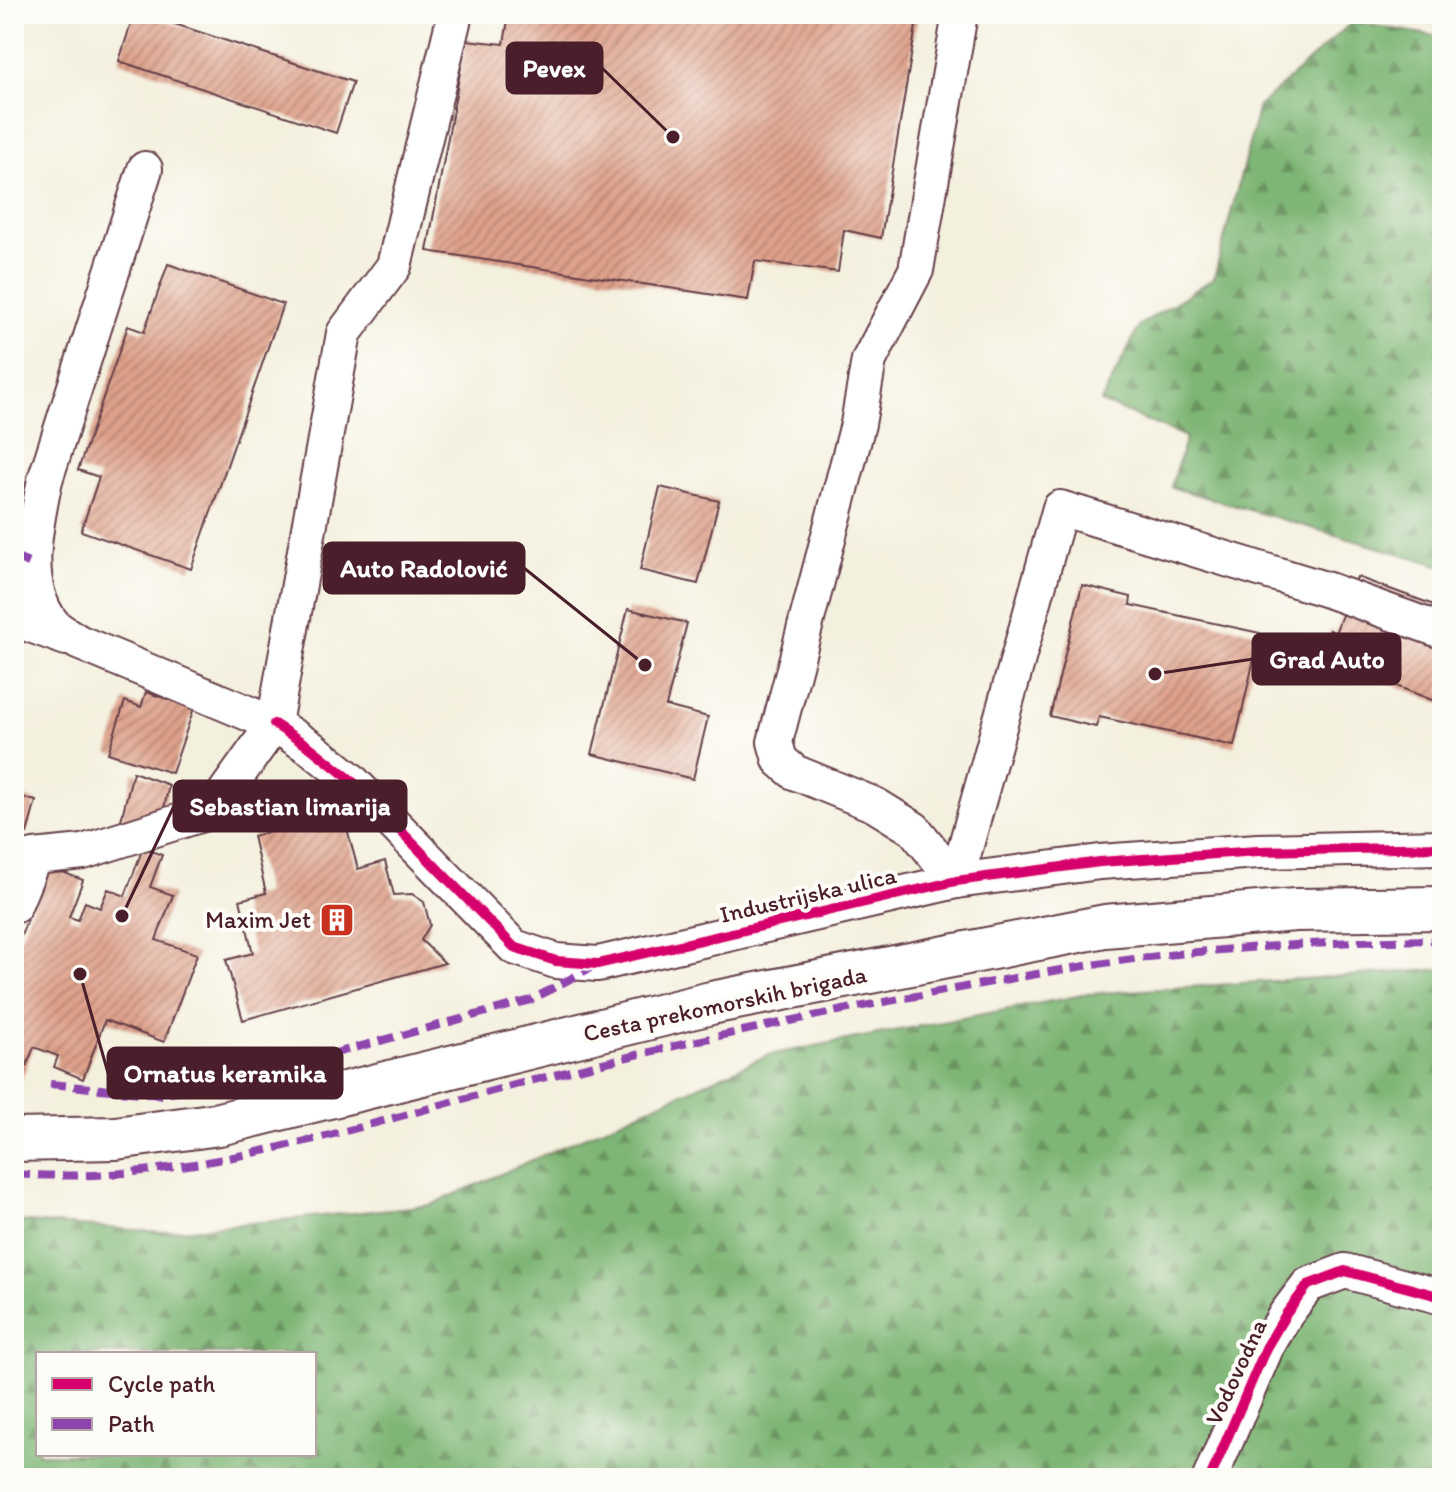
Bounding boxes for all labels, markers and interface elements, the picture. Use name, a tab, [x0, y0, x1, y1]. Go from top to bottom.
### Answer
callout: Pevex	[507, 43, 602, 93]
text: Pevex	[522, 52, 586, 84]
callout: Auto Radolović	[324, 543, 524, 593]
text: Auto Radolović	[339, 552, 508, 584]
callout: Grad Auto	[1253, 634, 1400, 684]
text: Grad Auto	[1269, 643, 1385, 675]
callout: Sebastian limarija	[174, 781, 406, 831]
text: Sebastian limarija	[190, 790, 391, 822]
street label: Industrijska ulica	[717, 860, 900, 929]
building icon: Maxim Jet	[318, 901, 356, 939]
place label: Maxim Jet	[205, 905, 311, 934]
street label: Cesta prekomorskih brigada	[581, 959, 870, 1048]
callout: Ornatus keramika	[108, 1048, 342, 1098]
text: Ornatus keramika	[124, 1057, 327, 1089]
street label: Vodovodna	[1198, 1314, 1273, 1429]
legend	[36, 1352, 316, 1456]
text: Cycle path	[108, 1369, 215, 1398]
text: Path	[108, 1409, 155, 1438]

